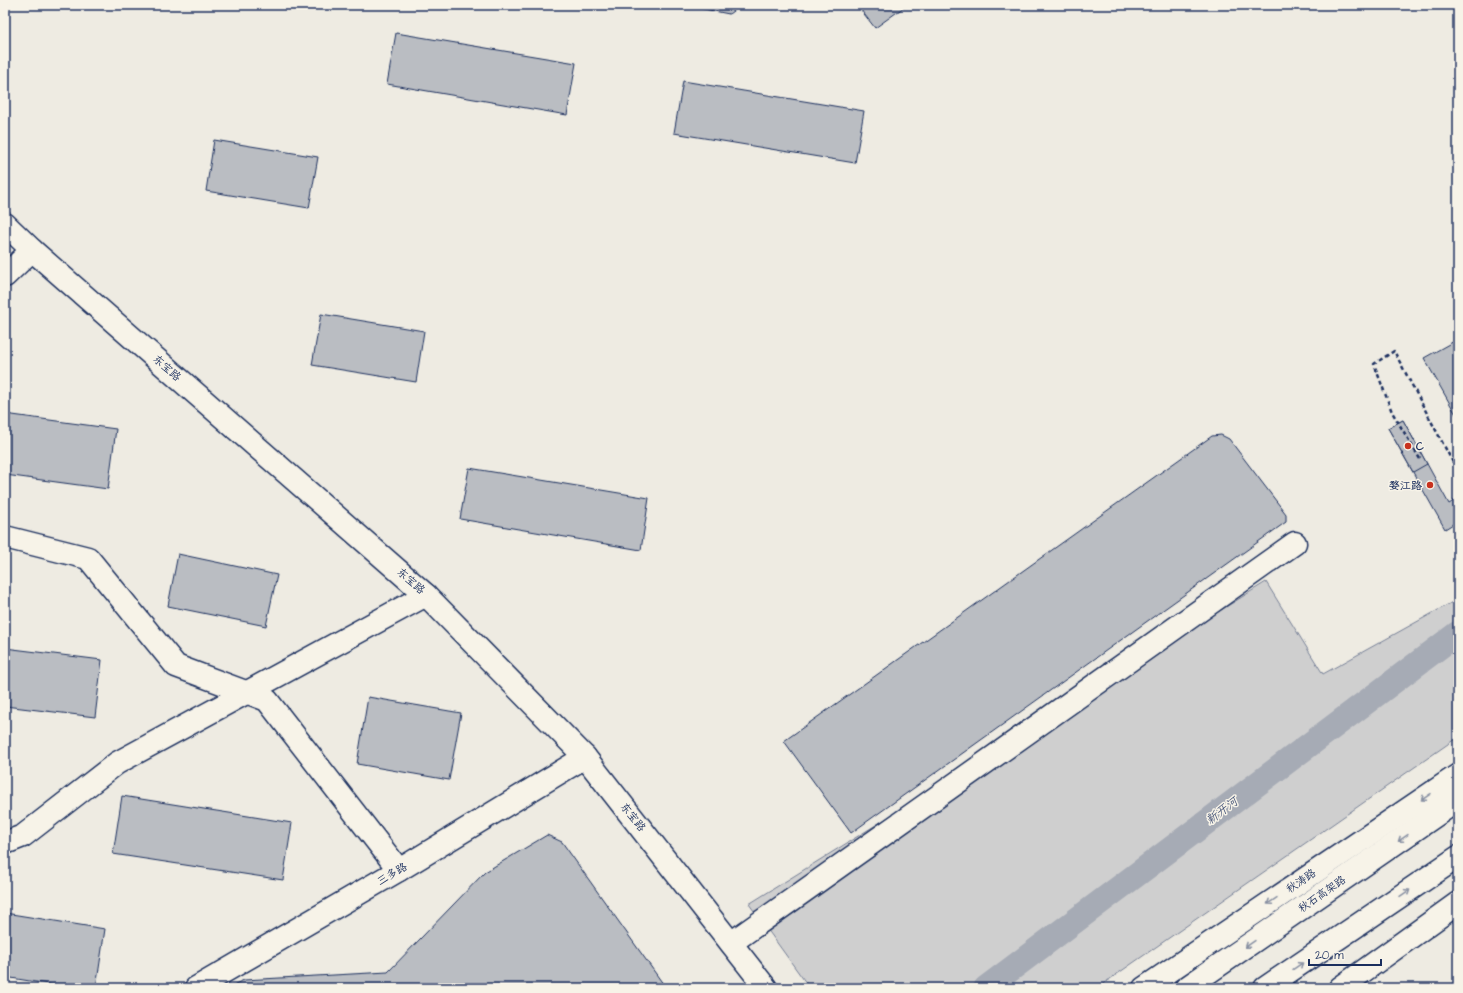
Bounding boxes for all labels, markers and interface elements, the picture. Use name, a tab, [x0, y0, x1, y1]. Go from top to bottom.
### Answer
street label: 东宝路	[150, 352, 184, 384]
place label: C	[1416, 439, 1424, 454]
marker: C	[1403, 441, 1413, 451]
place label: 婺江路	[1389, 478, 1422, 493]
marker: 婺江路	[1425, 480, 1435, 490]
street label: 东宝路	[394, 565, 428, 597]
water label: 新开河	[1203, 792, 1243, 829]
one-way arrow	[1420, 793, 1432, 801]
street label: 东宝路	[617, 799, 649, 835]
one-way arrow	[1398, 834, 1409, 842]
street label: 三多路	[374, 859, 410, 889]
street label: 秋涛路	[1283, 866, 1319, 896]
street label: 秋石高架路	[1295, 872, 1349, 916]
one-way arrow	[1399, 889, 1410, 897]
one-way arrow	[1267, 897, 1278, 905]
one-way arrow	[1245, 940, 1256, 948]
scale bar	[1309, 941, 1381, 967]
text: 20 m	[1315, 947, 1344, 964]
one-way arrow	[1292, 962, 1303, 970]

